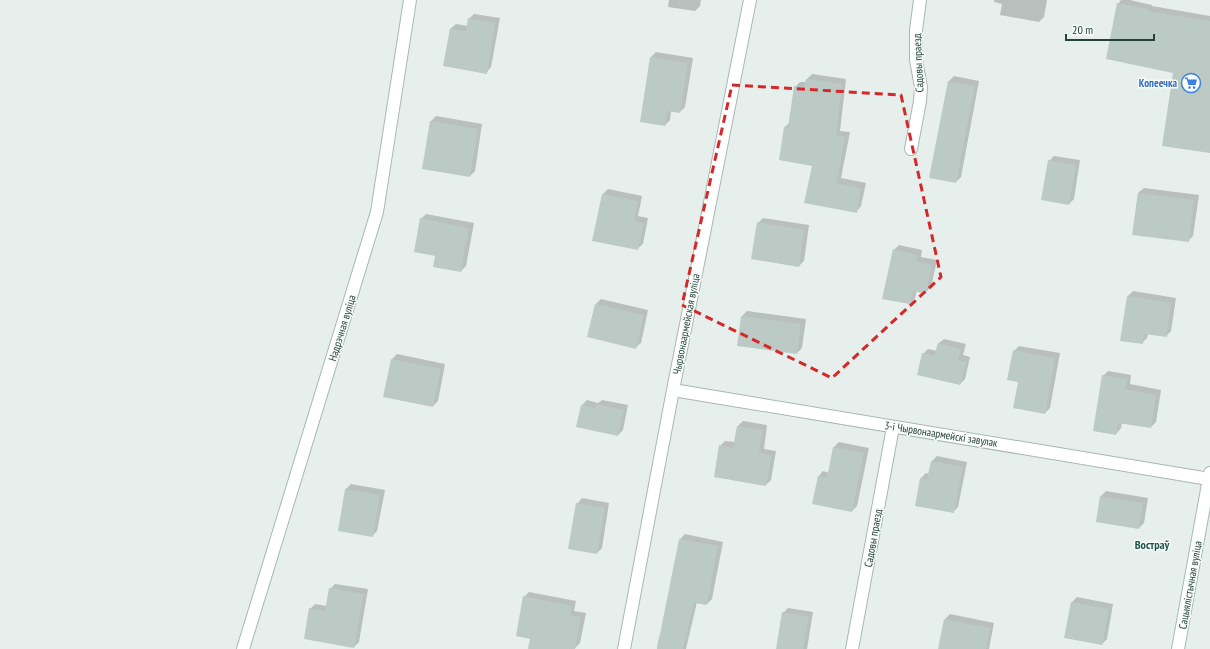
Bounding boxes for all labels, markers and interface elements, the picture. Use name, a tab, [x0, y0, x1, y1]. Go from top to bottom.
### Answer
scale bar	[1066, 16, 1154, 42]
text: 20 m	[1072, 22, 1093, 37]
street label: Садовы праезд	[909, 33, 927, 93]
supermarket icon: Копеечка	[1180, 72, 1202, 94]
place label: Копеечка	[1139, 76, 1177, 90]
street label: Чырвонаармейская вуліца	[669, 272, 703, 376]
street label: Надрэчная вуліца	[325, 293, 359, 363]
street label: 3-і Чырвонаармейскі завулак	[883, 418, 999, 450]
street label: Садовы праезд	[861, 508, 885, 568]
district label: Востраў	[1135, 537, 1170, 552]
street label: Сацыялістычная вуліца	[1175, 540, 1205, 630]

